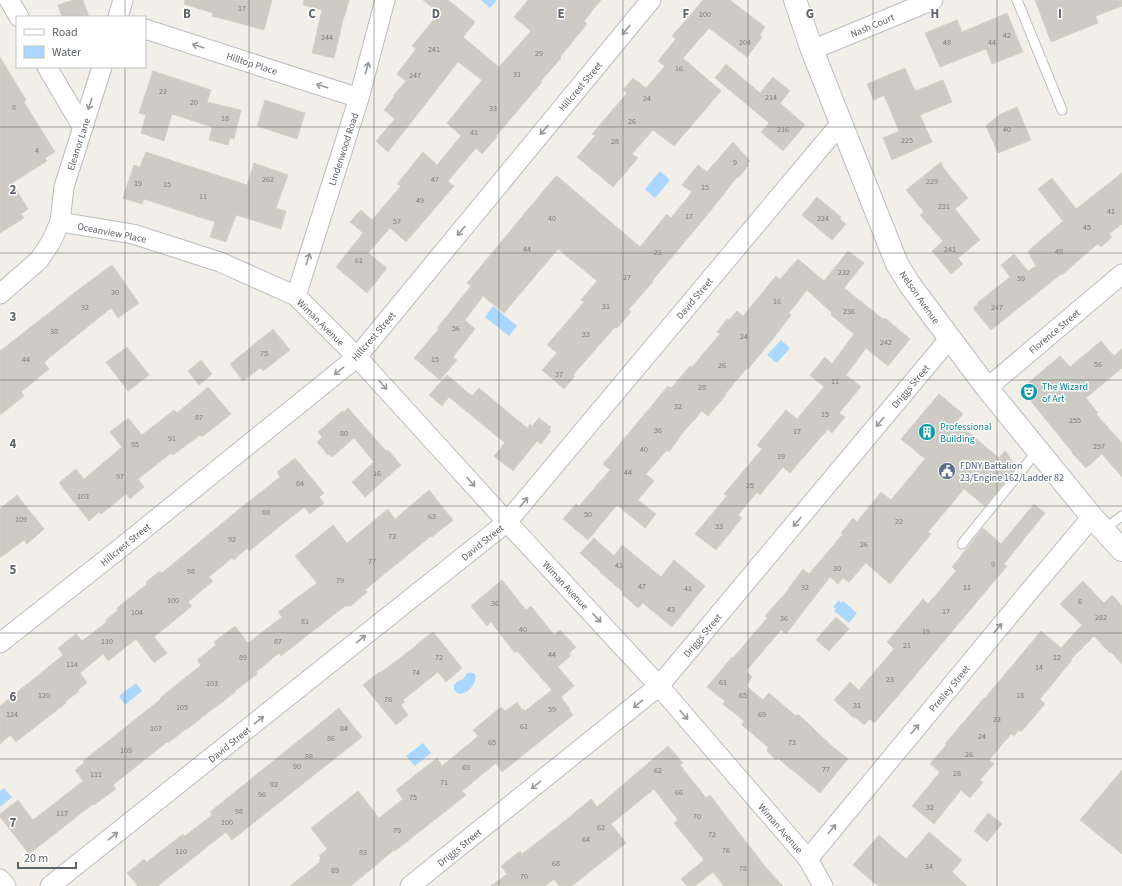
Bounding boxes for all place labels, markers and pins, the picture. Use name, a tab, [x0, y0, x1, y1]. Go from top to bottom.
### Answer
place label: The Wizard of Art	[1042, 380, 1088, 406]
theatre icon: The Wizard of Art	[1019, 382, 1039, 402]
place label: Professional Building	[940, 420, 992, 446]
building icon: Professional Building	[917, 422, 937, 442]
place label: FDNY Battalion 23/Engine 162/Ladder 82	[960, 459, 1064, 485]
public building icon: FDNY Battalion 23/Engine 162/Ladder 82	[937, 461, 957, 481]

